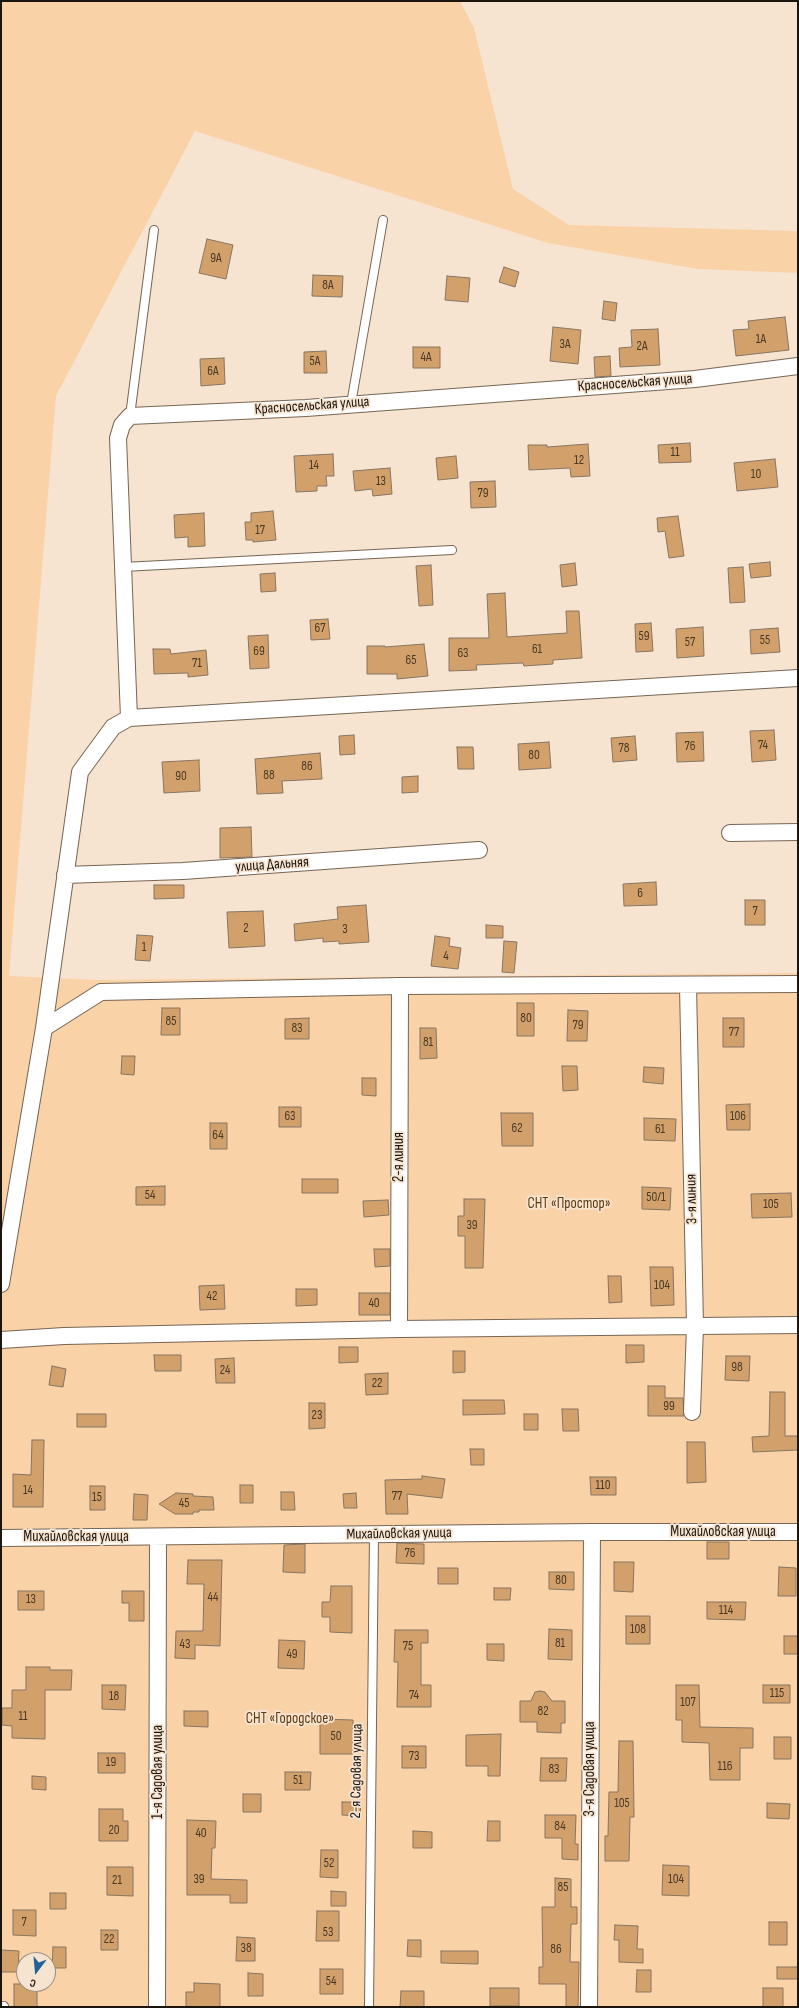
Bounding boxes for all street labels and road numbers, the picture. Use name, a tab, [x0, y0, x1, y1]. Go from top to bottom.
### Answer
street label: Красносельская улица	[577, 370, 693, 396]
street label: Красносельская улица	[254, 393, 370, 419]
street label: улица Дальняя	[235, 853, 309, 877]
street label: 2-я линия	[390, 1132, 408, 1182]
street label: 3-я линия	[683, 1174, 701, 1224]
street label: Михайловская улица	[670, 1523, 776, 1541]
street label: Михайловская улица	[346, 1524, 452, 1544]
street label: Михайловская улица	[23, 1528, 129, 1546]
street label: 3-я Садовая улица	[581, 1722, 599, 1816]
street label: 2-я Садовая улица	[347, 1723, 367, 1819]
street label: 1-я Садовая улица	[149, 1725, 167, 1819]

